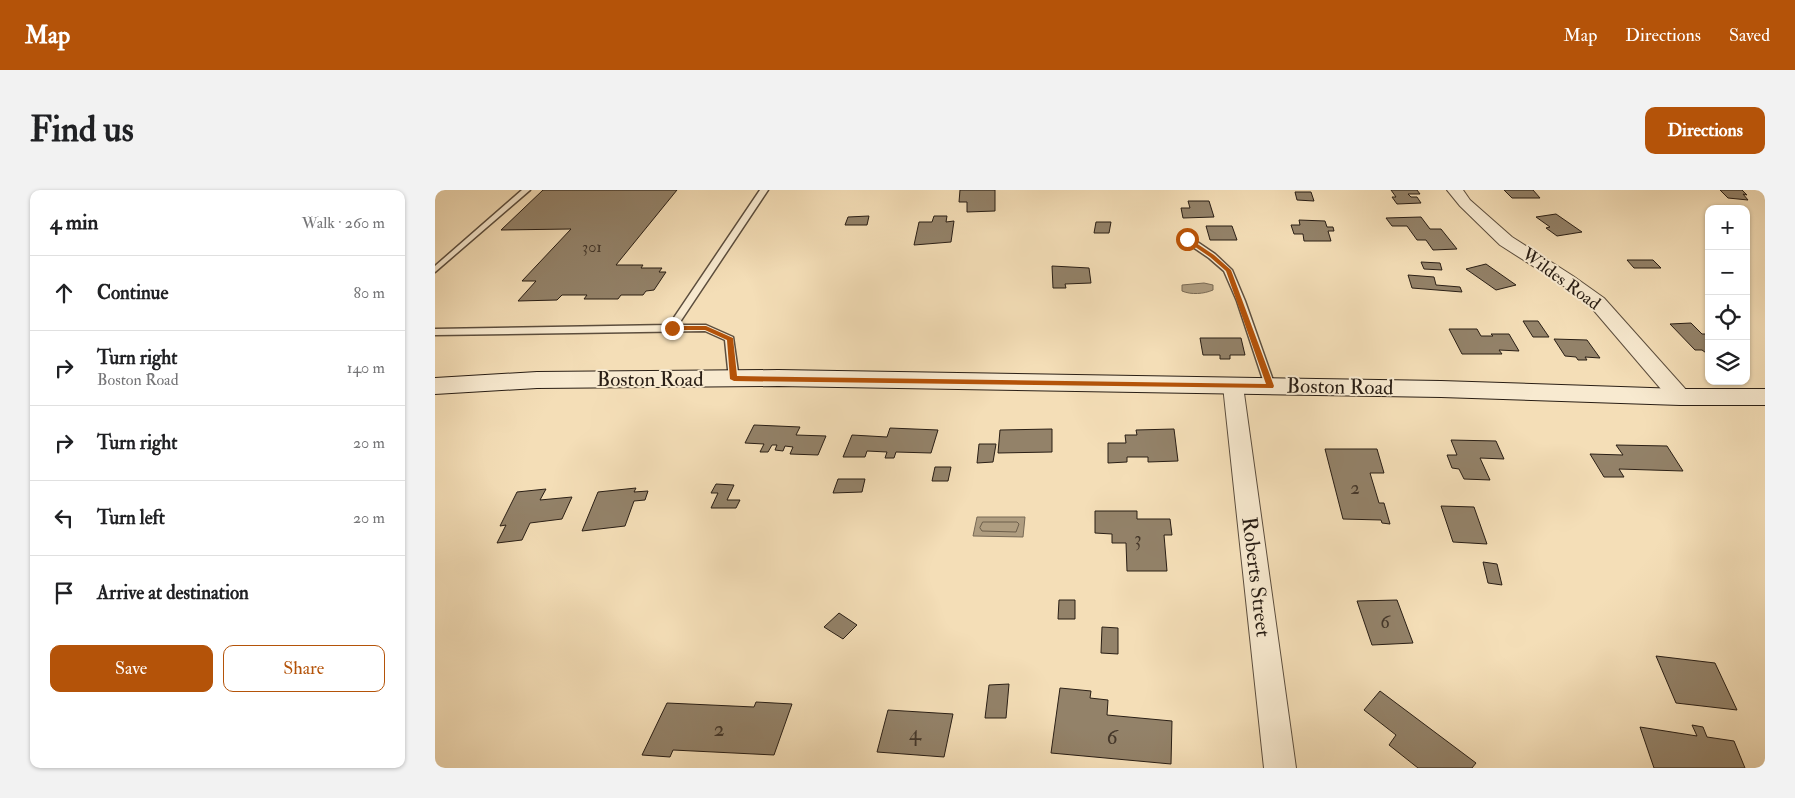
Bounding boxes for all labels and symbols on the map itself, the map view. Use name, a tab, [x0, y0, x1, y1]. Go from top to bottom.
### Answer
route start	[1176, 228, 1199, 251]
house number: 301	[582, 237, 602, 257]
street label: Wildes Road	[1516, 242, 1605, 315]
route end	[661, 317, 684, 340]
street label: Boston Road	[596, 366, 704, 393]
street label: Boston Road	[1286, 373, 1394, 401]
house number: 2	[1350, 476, 1360, 500]
street label: Roberts Street	[1235, 515, 1277, 639]
house number: 3	[1134, 527, 1142, 551]
house number: 6	[1380, 610, 1391, 634]
house number: 2	[713, 715, 725, 743]
house number: 4	[909, 719, 922, 747]
house number: 6	[1106, 723, 1119, 751]

